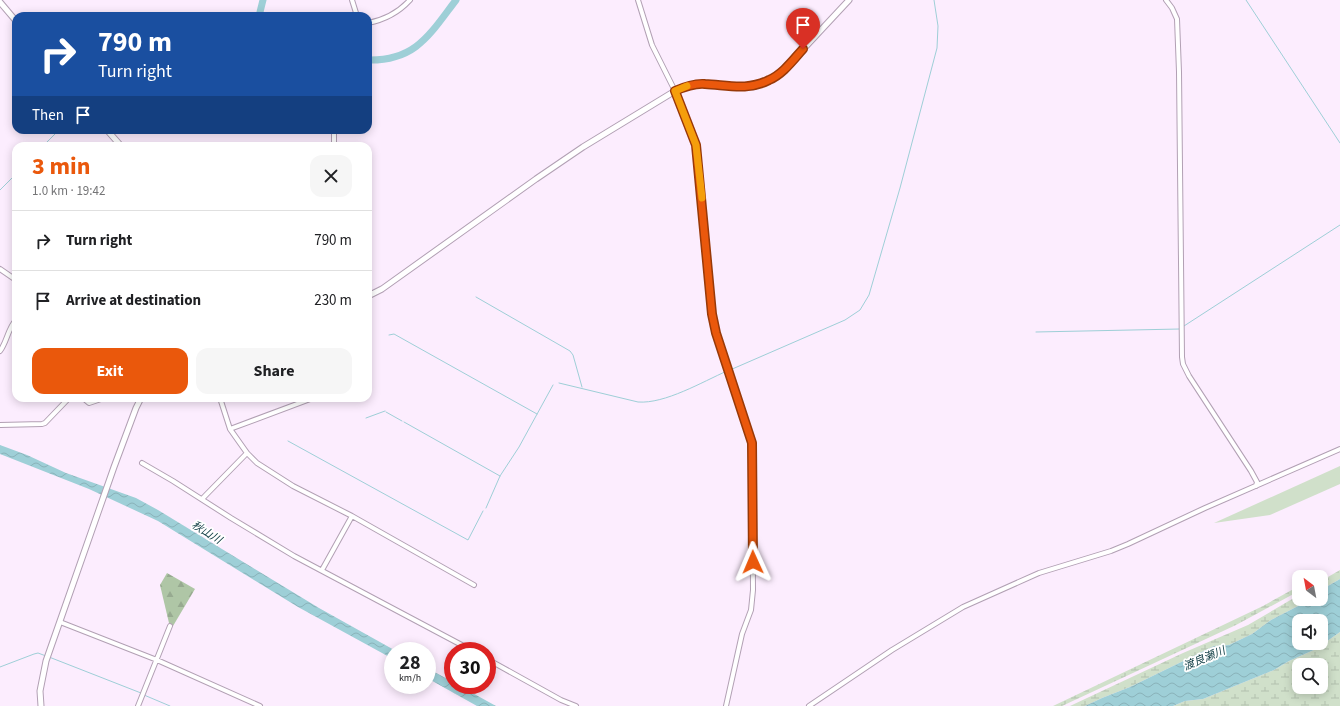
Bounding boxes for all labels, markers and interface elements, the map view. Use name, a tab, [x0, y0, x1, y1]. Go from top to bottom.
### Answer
pin	[786, 8, 820, 49]
icon: arrive	[792, 14, 814, 36]
text: 790 m	[98, 22, 172, 62]
icon: right	[32, 28, 84, 80]
text: Turn right	[98, 59, 172, 84]
icon: arrive	[72, 104, 94, 126]
text: Then	[32, 105, 64, 126]
text: 3 min	[32, 149, 90, 184]
button: close	[310, 155, 352, 197]
text: 1.0 km · 19:42	[32, 182, 106, 200]
icon: right	[32, 230, 54, 252]
text: Turn right	[66, 230, 132, 251]
text: 790 m	[314, 230, 352, 251]
icon: arrive	[32, 290, 54, 312]
text: Arrive at destination	[66, 290, 201, 311]
text: 230 m	[314, 290, 352, 311]
button: Exit	[32, 348, 188, 394]
button: Share	[196, 348, 352, 394]
water label: 秋山川	[189, 517, 226, 548]
position arrow	[732, 541, 774, 583]
north arrow	[1292, 570, 1328, 606]
map controls	[1292, 570, 1328, 694]
button: sound	[1292, 614, 1328, 650]
speed limit sign: 30	[444, 642, 496, 694]
water label: 渡良瀬川	[1181, 643, 1228, 674]
text: 28	[399, 649, 421, 677]
button: search	[1292, 658, 1328, 694]
text: km/h	[399, 671, 421, 685]

